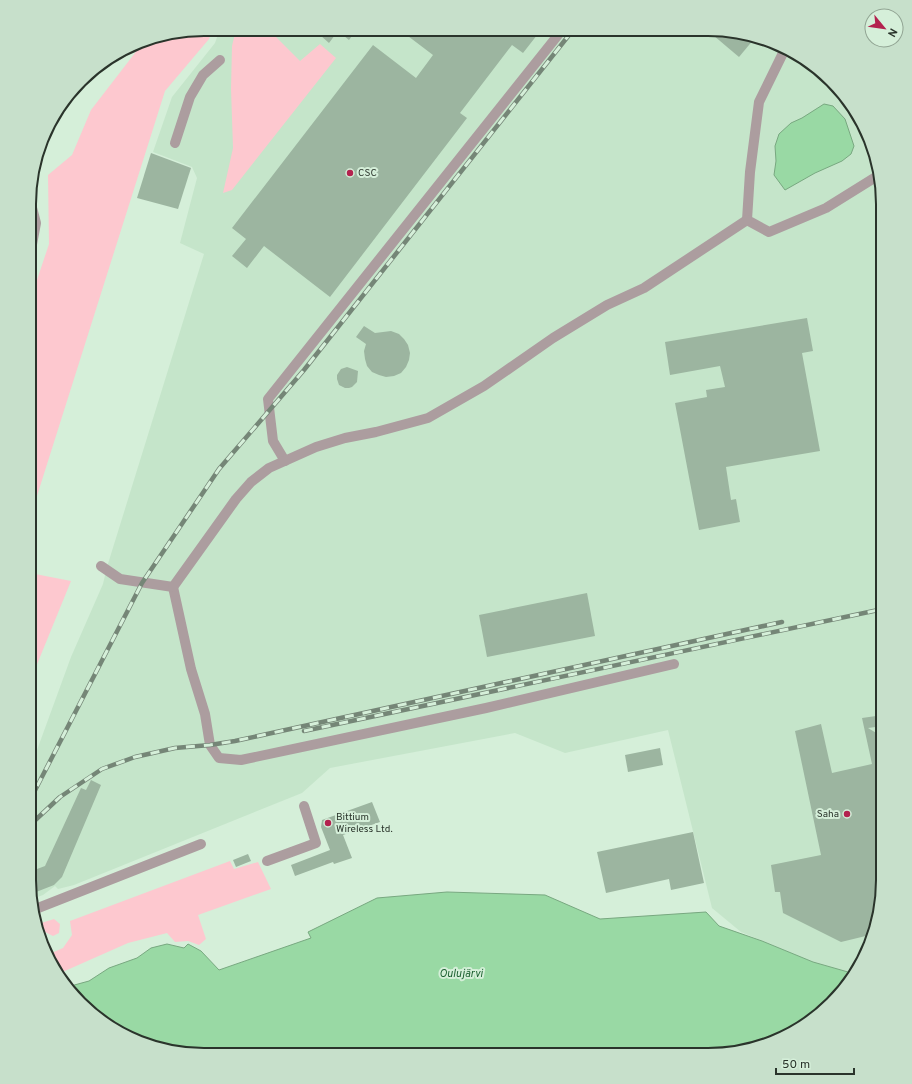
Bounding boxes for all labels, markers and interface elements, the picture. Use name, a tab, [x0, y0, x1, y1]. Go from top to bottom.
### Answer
north arrow	[864, 8, 904, 48]
text: N	[884, 26, 900, 39]
place label: CSC	[358, 167, 377, 180]
marker: CSC	[345, 168, 355, 178]
place label: Saha	[817, 808, 839, 821]
marker: Saha	[842, 809, 852, 819]
place label: Bittium Wireless Ltd.	[336, 811, 393, 836]
marker: Bittium Wireless Ltd.	[323, 818, 333, 828]
water label: Oulujärvi	[439, 967, 484, 981]
scale bar	[776, 1050, 854, 1076]
text: 50 m	[782, 1057, 810, 1073]

